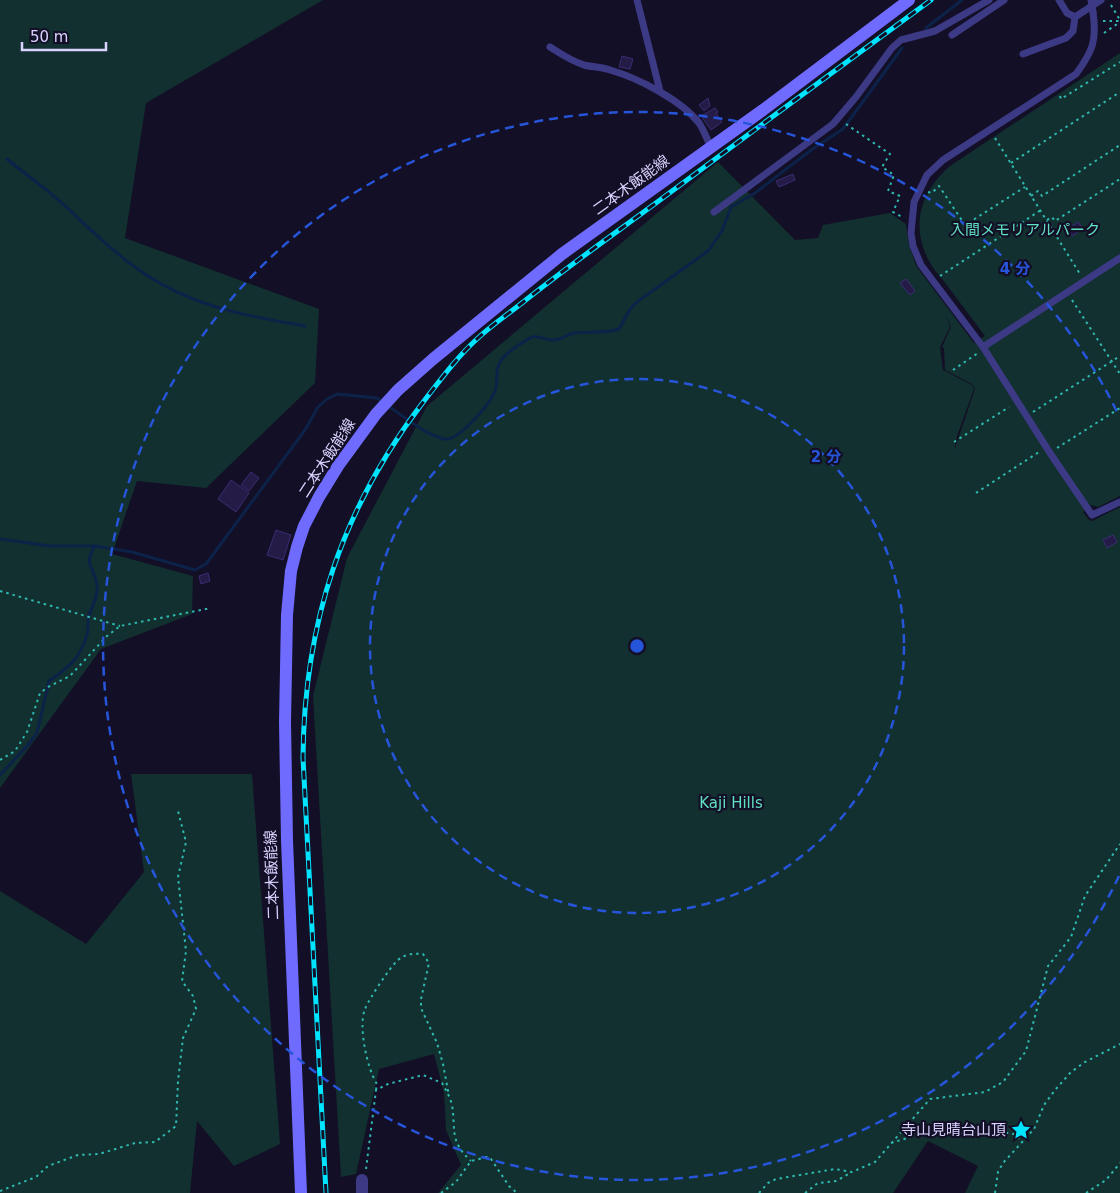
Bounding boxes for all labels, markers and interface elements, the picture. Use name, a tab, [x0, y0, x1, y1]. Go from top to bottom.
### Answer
scale bar	[22, 20, 106, 52]
text: 50 m	[30, 28, 68, 46]
street label: 二本木飯能線	[589, 151, 673, 219]
park label: 入間メモリアルパーク	[950, 221, 1100, 239]
text: 4 分	[1000, 260, 1030, 278]
street label: 二本木飯能線	[295, 415, 359, 501]
text: 2 分	[811, 448, 841, 466]
centre of rings	[628, 637, 646, 655]
park label: Kaji Hills	[699, 794, 763, 812]
street label: 二本木飯能線	[261, 830, 283, 920]
place icon: 寺山見晴台山頂	[1010, 1119, 1032, 1141]
place label: 寺山見晴台山頂	[901, 1121, 1006, 1139]

